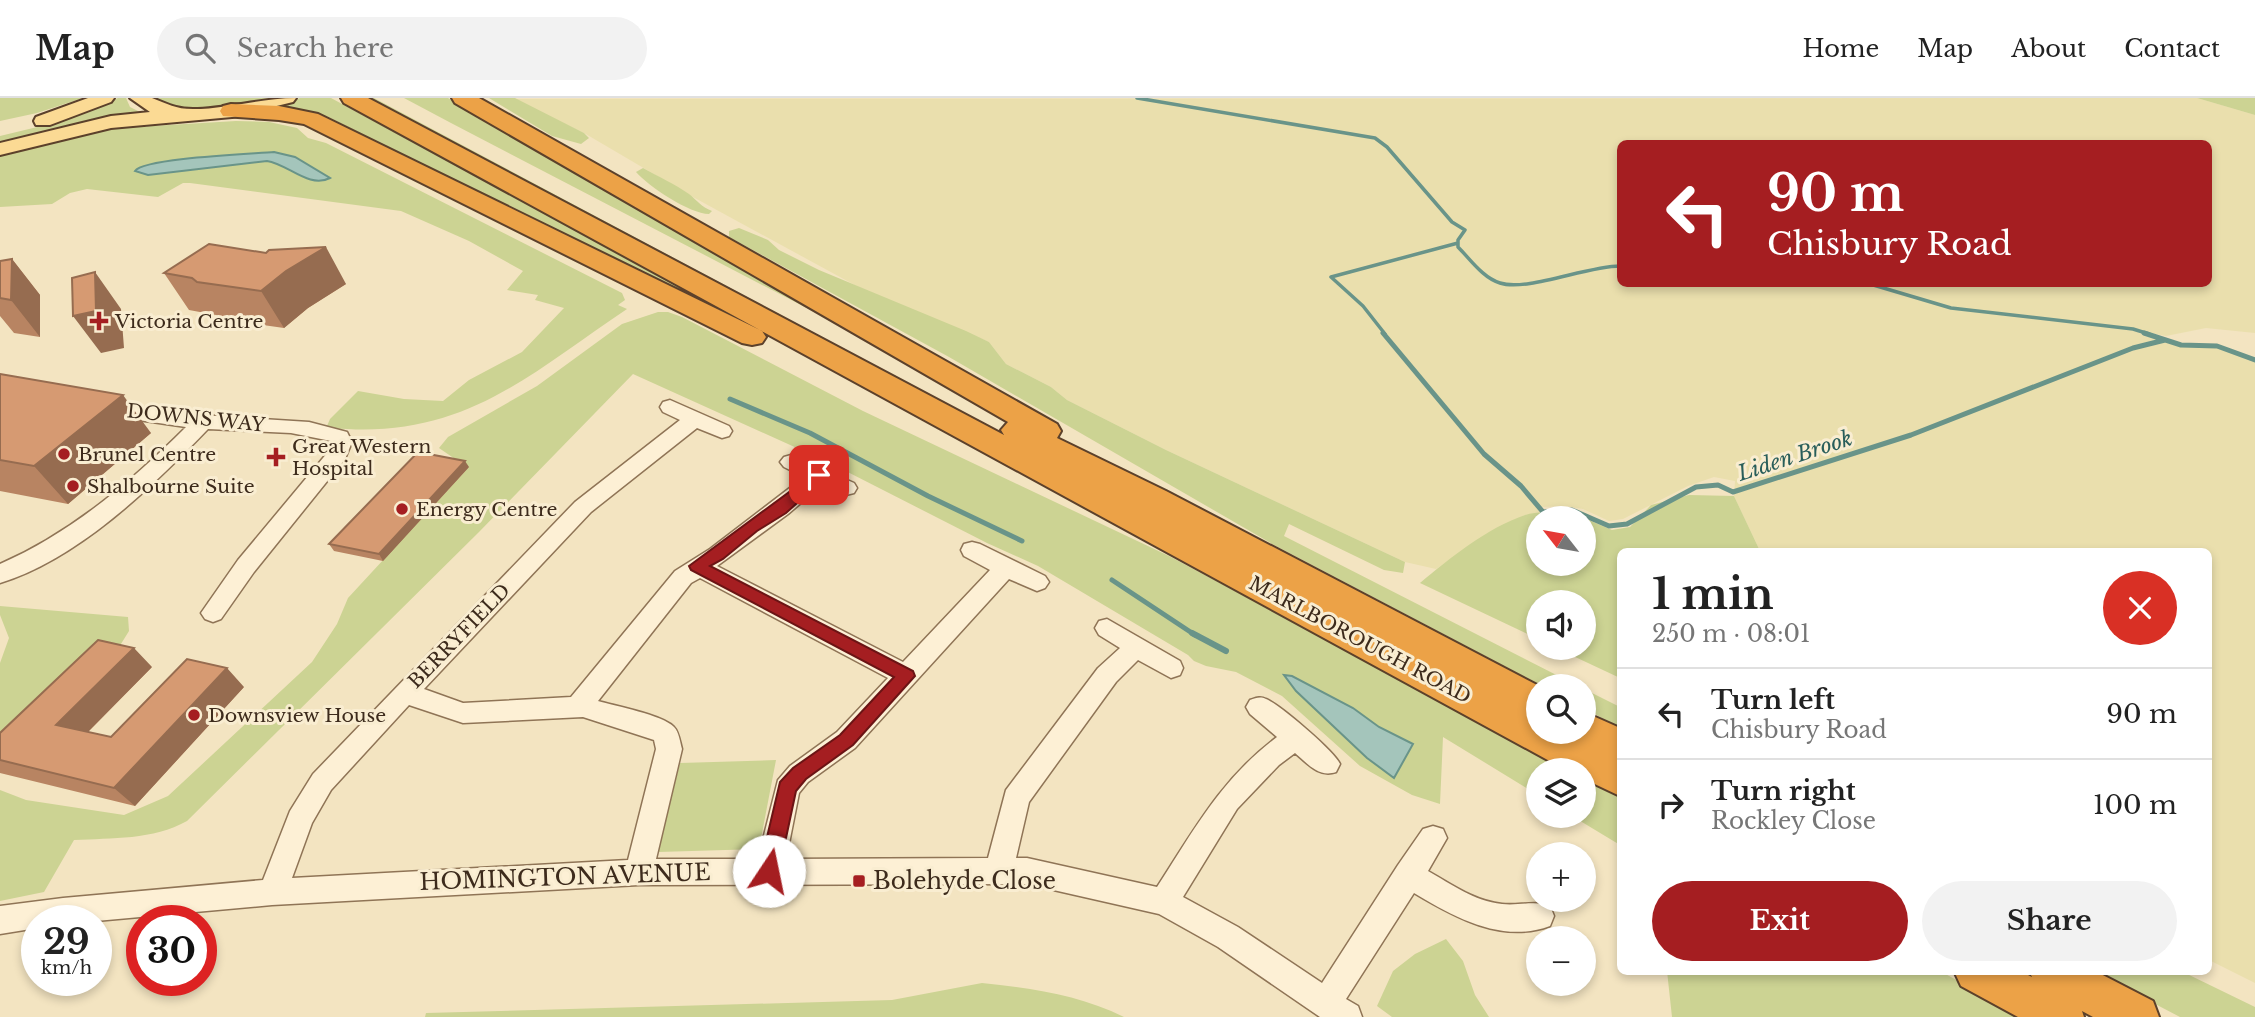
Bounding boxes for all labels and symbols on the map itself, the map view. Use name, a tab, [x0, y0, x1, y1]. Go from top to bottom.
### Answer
place label: Victoria Centre	[114, 310, 263, 333]
marker: Victoria Centre	[89, 311, 109, 331]
street label: DOWNS WAY	[126, 399, 266, 437]
water label: Liden Brook	[1733, 425, 1856, 487]
place label: Great Western Hospital	[292, 435, 431, 480]
place label: Brunel Centre	[78, 443, 216, 466]
pin	[789, 445, 849, 505]
marker: Brunel Centre	[56, 446, 72, 462]
marker: Great Western Hospital	[266, 447, 286, 467]
place label: Shalbourne Suite	[87, 475, 255, 498]
marker: Shalbourne Suite	[65, 478, 81, 494]
place label: Energy Centre	[416, 498, 557, 521]
marker: Energy Centre	[394, 501, 410, 517]
north arrow	[1526, 506, 1596, 576]
street label: MARLBOROUGH ROAD	[1245, 572, 1475, 708]
street label: BERRYFIELD	[403, 579, 515, 693]
place label: Downsview House	[208, 704, 386, 727]
marker: Downsview House	[186, 707, 202, 723]
position arrow	[732, 834, 806, 908]
street label: HOMINGTON AVENUE	[419, 858, 711, 896]
place label: Bolehyde Close	[873, 867, 1056, 895]
marker: Bolehyde Close	[851, 873, 867, 889]
speed limit sign: 30	[126, 905, 217, 996]

